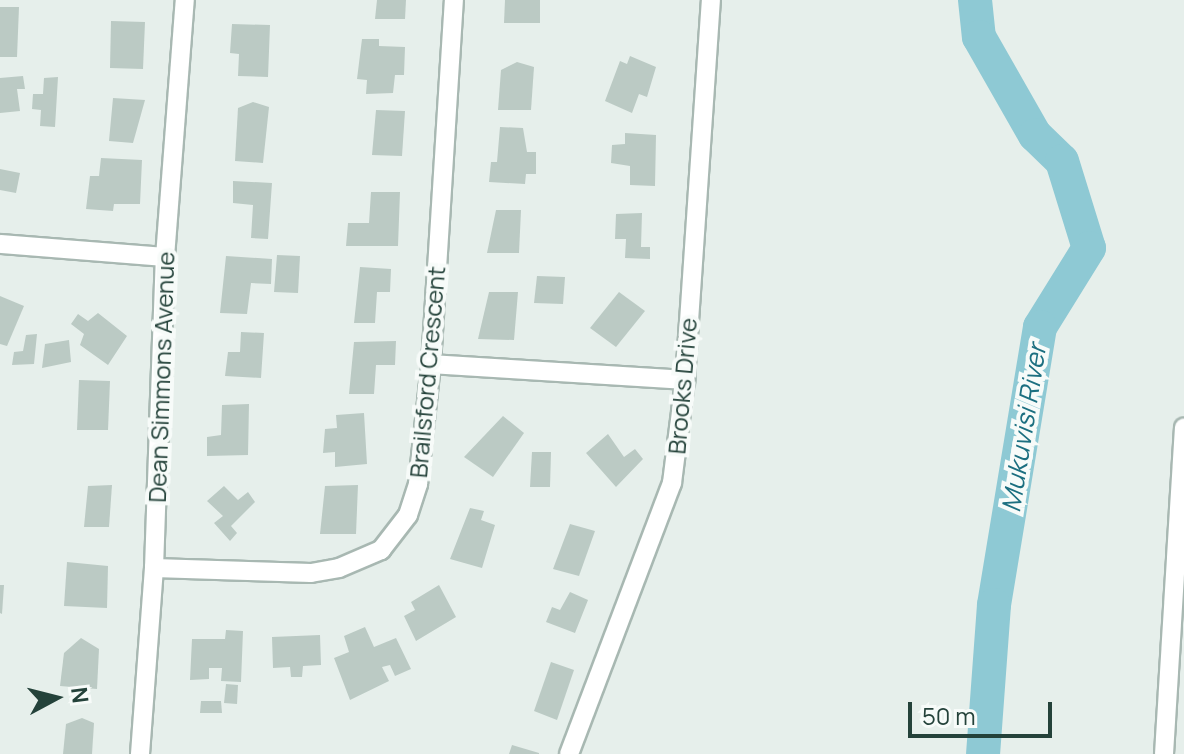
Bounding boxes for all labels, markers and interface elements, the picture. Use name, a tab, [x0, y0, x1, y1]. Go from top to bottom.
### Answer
street label: Dean Simmons Avenue	[142, 251, 180, 503]
street label: Brailsford Crescent	[403, 265, 451, 479]
street label: Brooks Drive	[662, 317, 702, 455]
water label: Mukuvisi River	[995, 342, 1053, 514]
north arrow	[16, 658, 96, 738]
text: N	[64, 685, 96, 705]
scale bar	[912, 686, 1056, 736]
text: 50 m	[922, 699, 976, 732]

